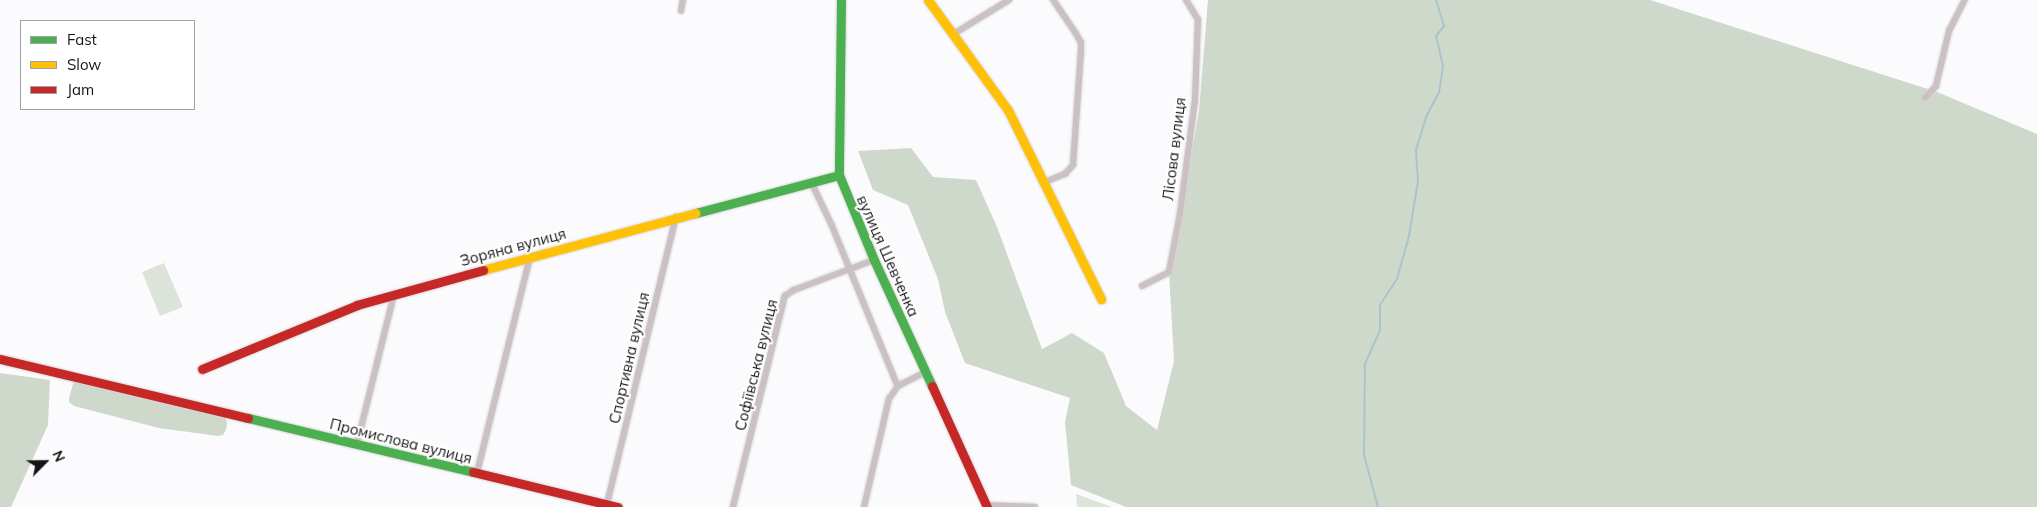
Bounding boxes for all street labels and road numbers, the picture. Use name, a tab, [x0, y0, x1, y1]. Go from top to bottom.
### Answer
street label: Лісова вулиця	[1159, 96, 1189, 202]
street label: вулиця Шевченка	[853, 193, 923, 319]
street label: Зоряна вулиця	[458, 224, 568, 270]
street label: Спортивна вулиця	[605, 291, 653, 425]
street label: Софіївська вулиця	[731, 297, 781, 433]
street label: Промислова вулиця	[328, 415, 474, 467]

